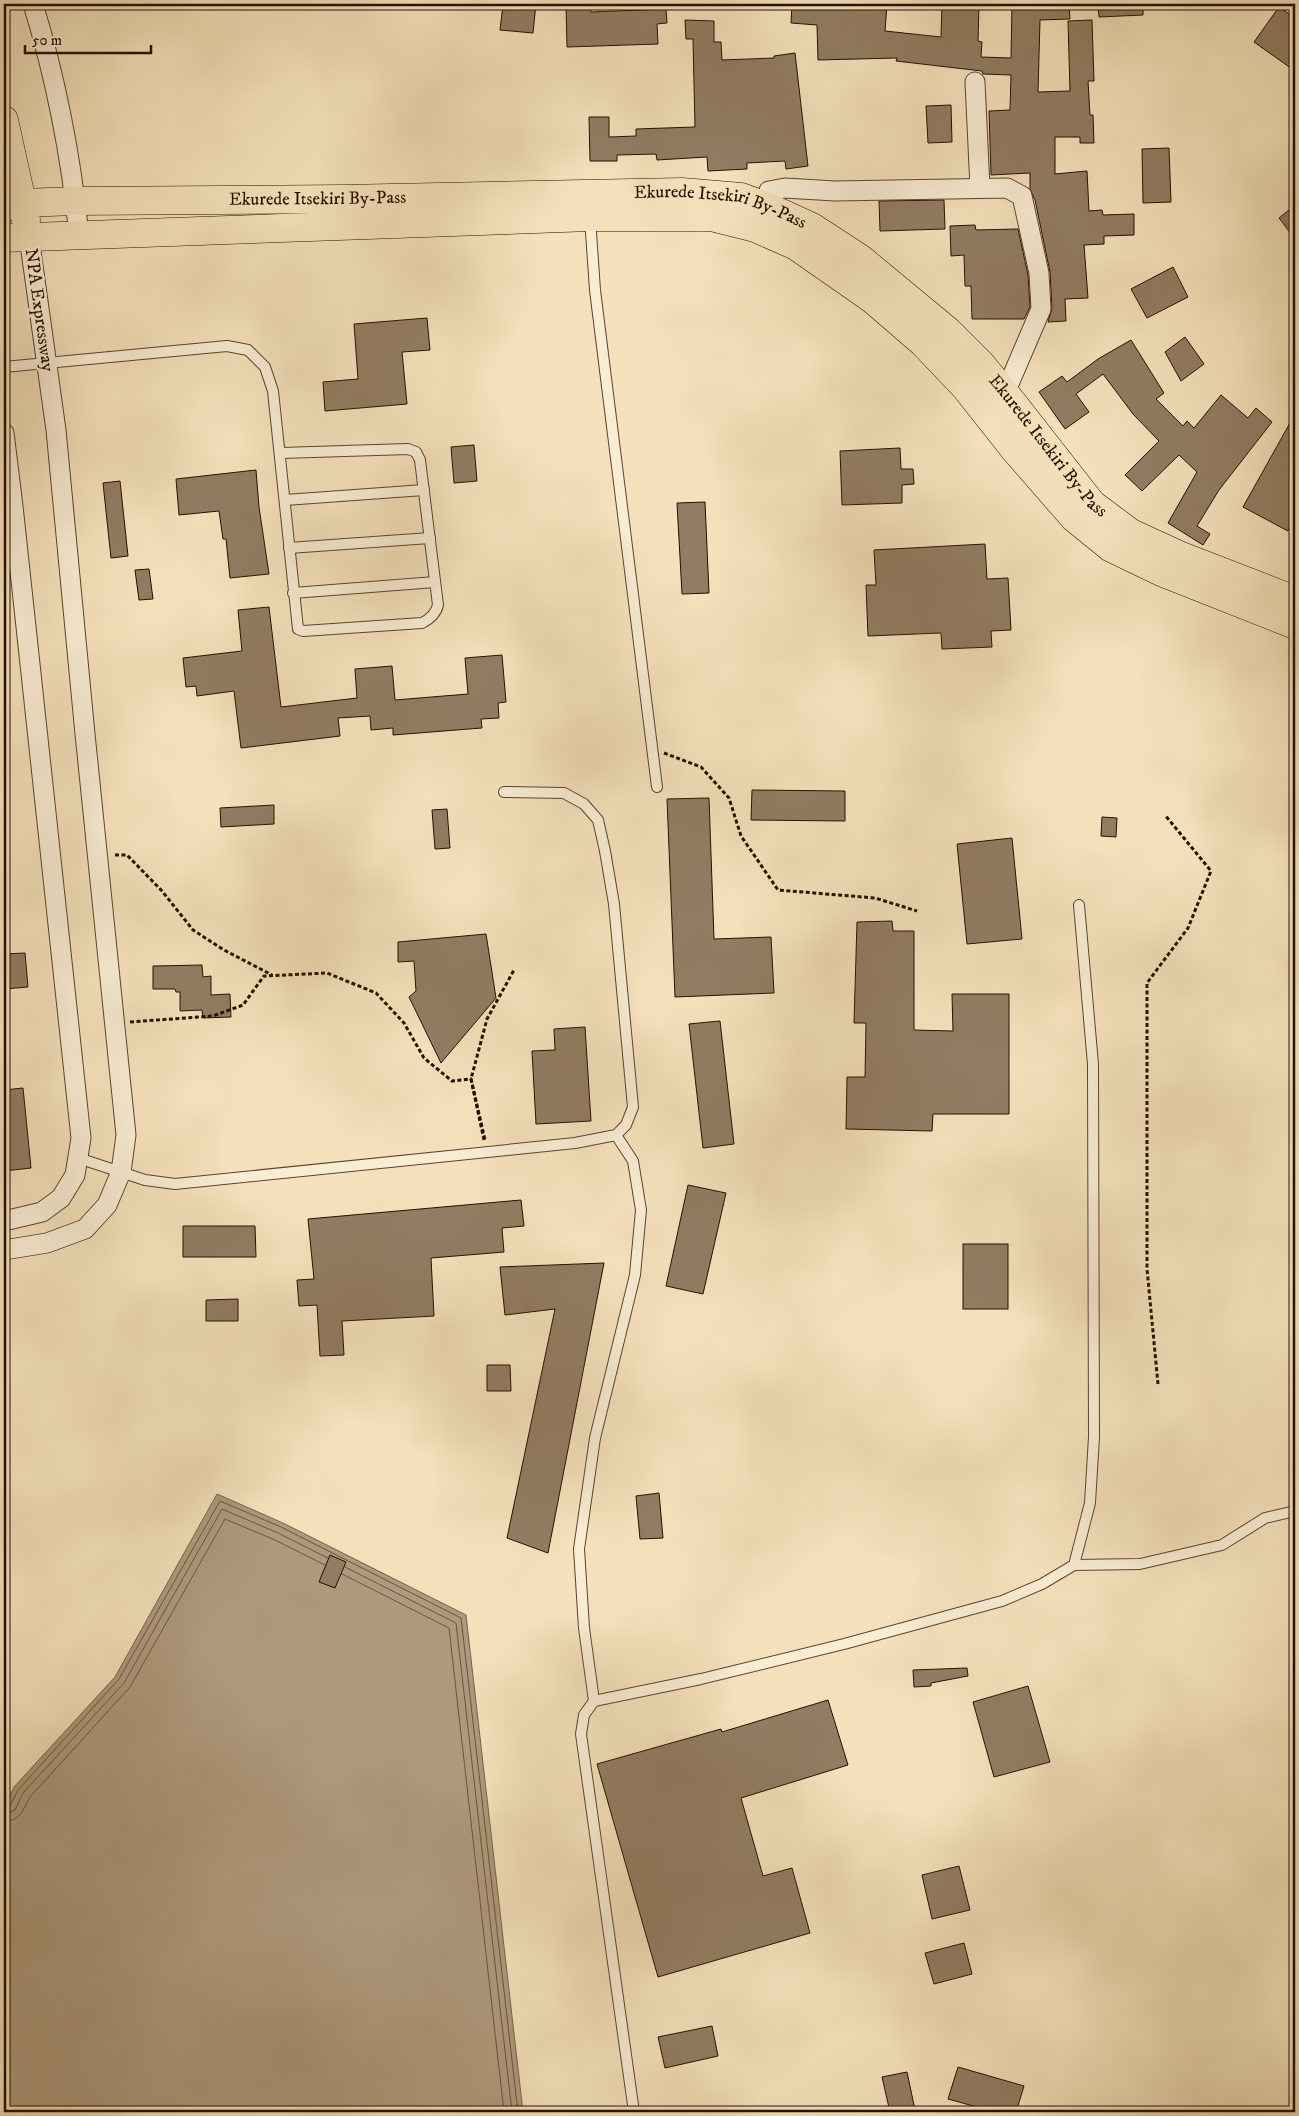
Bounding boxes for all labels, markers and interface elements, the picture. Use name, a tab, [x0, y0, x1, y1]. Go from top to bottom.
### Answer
scale bar	[25, 22, 151, 54]
text: 50 m	[32, 31, 62, 50]
street label: Ekurede Itsekiri By-Pass	[634, 181, 810, 234]
street label: Ekurede Itsekiri By-Pass	[229, 187, 406, 211]
street label: NPA Expressway	[19, 247, 59, 374]
street label: Ekurede Itsekiri By-Pass	[984, 370, 1111, 522]

